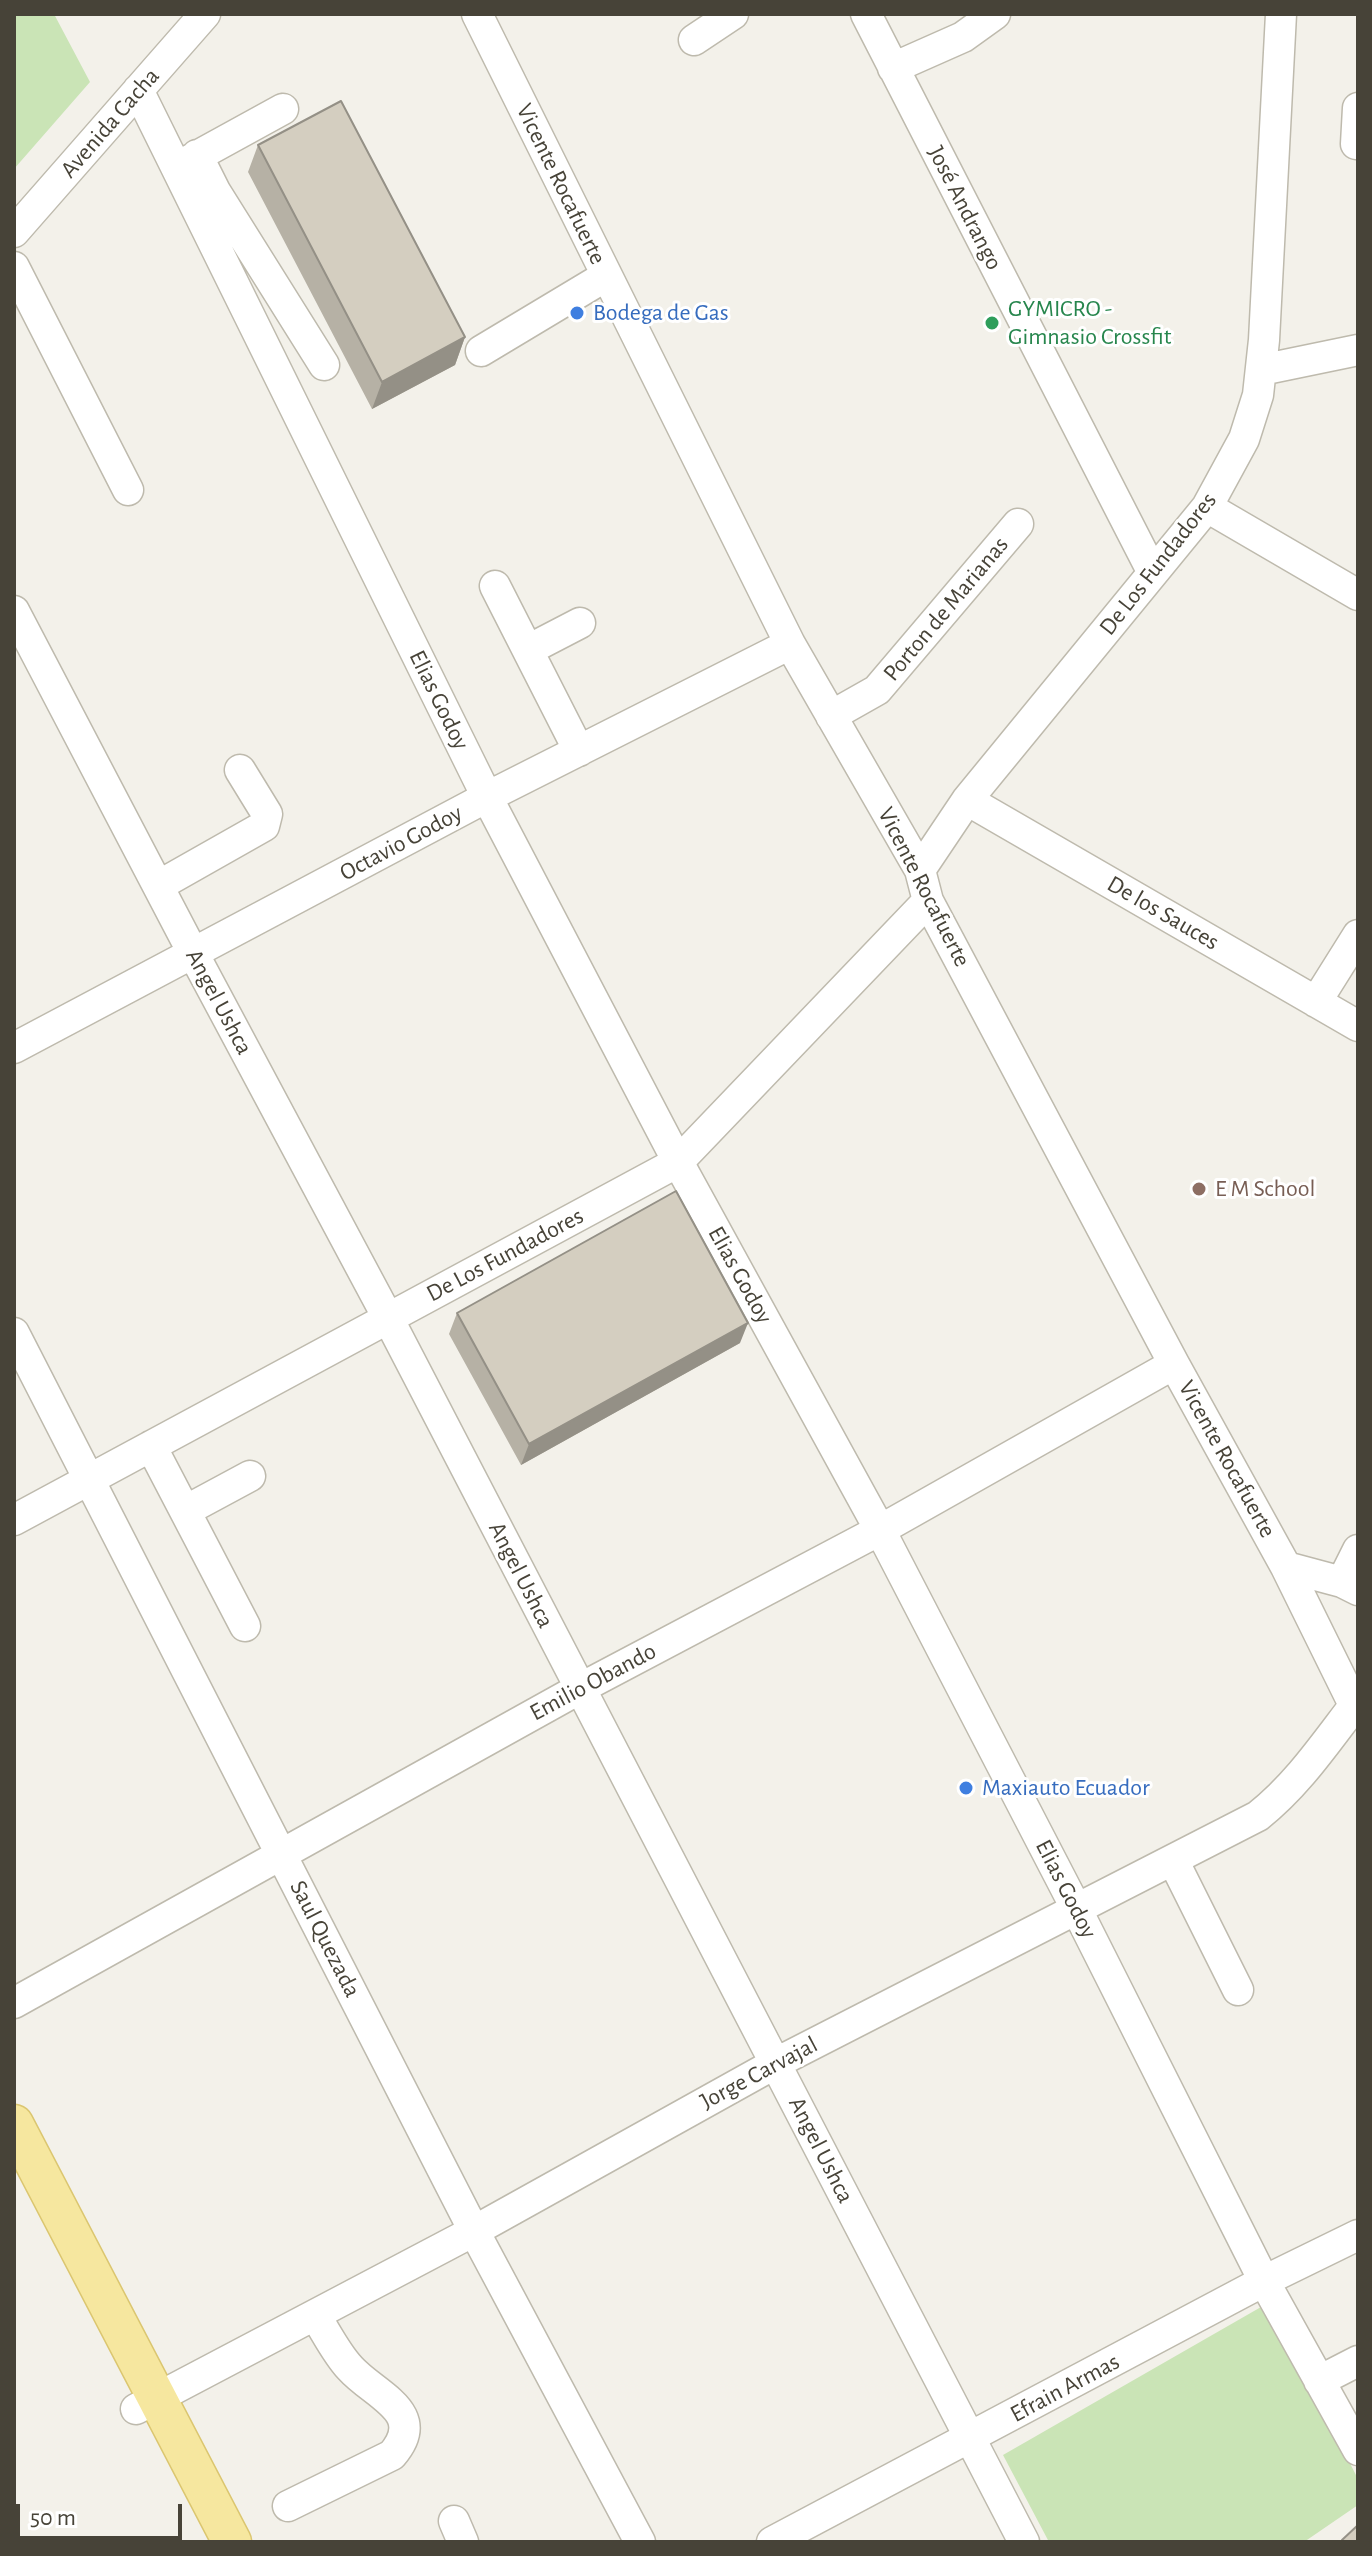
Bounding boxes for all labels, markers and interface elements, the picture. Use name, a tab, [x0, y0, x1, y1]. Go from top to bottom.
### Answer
street label: Avenida Cacha	[54, 62, 166, 184]
street label: Vicente Rocafuerte	[510, 99, 612, 269]
street label: José Andrango	[921, 141, 1009, 275]
place label: GYMICRO - Gimnasio Crossfit	[1008, 295, 1171, 351]
place label: Bodega de Gas	[593, 299, 729, 327]
marker: Bodega de Gas	[568, 304, 586, 322]
marker: GYMICRO - Gimnasio Crossfit	[983, 314, 1001, 332]
street label: De Los Fundadores	[1093, 487, 1223, 641]
street label: Porton de Marianas	[877, 531, 1015, 687]
street label: Elias Godoy	[403, 646, 475, 754]
street label: Octavio Godoy	[335, 799, 467, 887]
street label: Vicente Rocafuerte	[871, 802, 977, 972]
street label: De los Sauces	[1102, 869, 1224, 957]
street label: Angel Ushca	[179, 944, 259, 1060]
place label: E M School	[1215, 1175, 1315, 1203]
marker: E M School	[1190, 1180, 1208, 1198]
street label: De Los Fundadores	[422, 1202, 588, 1308]
street label: Elias Godoy	[701, 1221, 779, 1329]
street label: Vicente Rocafuerte	[1172, 1375, 1282, 1543]
street label: Angel Ushca	[482, 1517, 560, 1633]
street label: Emilio Obando	[525, 1637, 661, 1727]
place label: Maxiauto Ecuador	[982, 1774, 1150, 1802]
marker: Maxiauto Ecuador	[957, 1779, 975, 1797]
street label: Elias Godoy	[1029, 1835, 1103, 1943]
street label: Saul Quezada	[283, 1876, 367, 2002]
street label: Jorge Carvajal	[695, 2030, 823, 2116]
street label: Angel Ushca	[782, 2092, 860, 2208]
street label: Efrain Armas	[1005, 2347, 1125, 2429]
scale bar	[20, 2488, 186, 2538]
text: 50 m	[30, 2506, 76, 2530]

